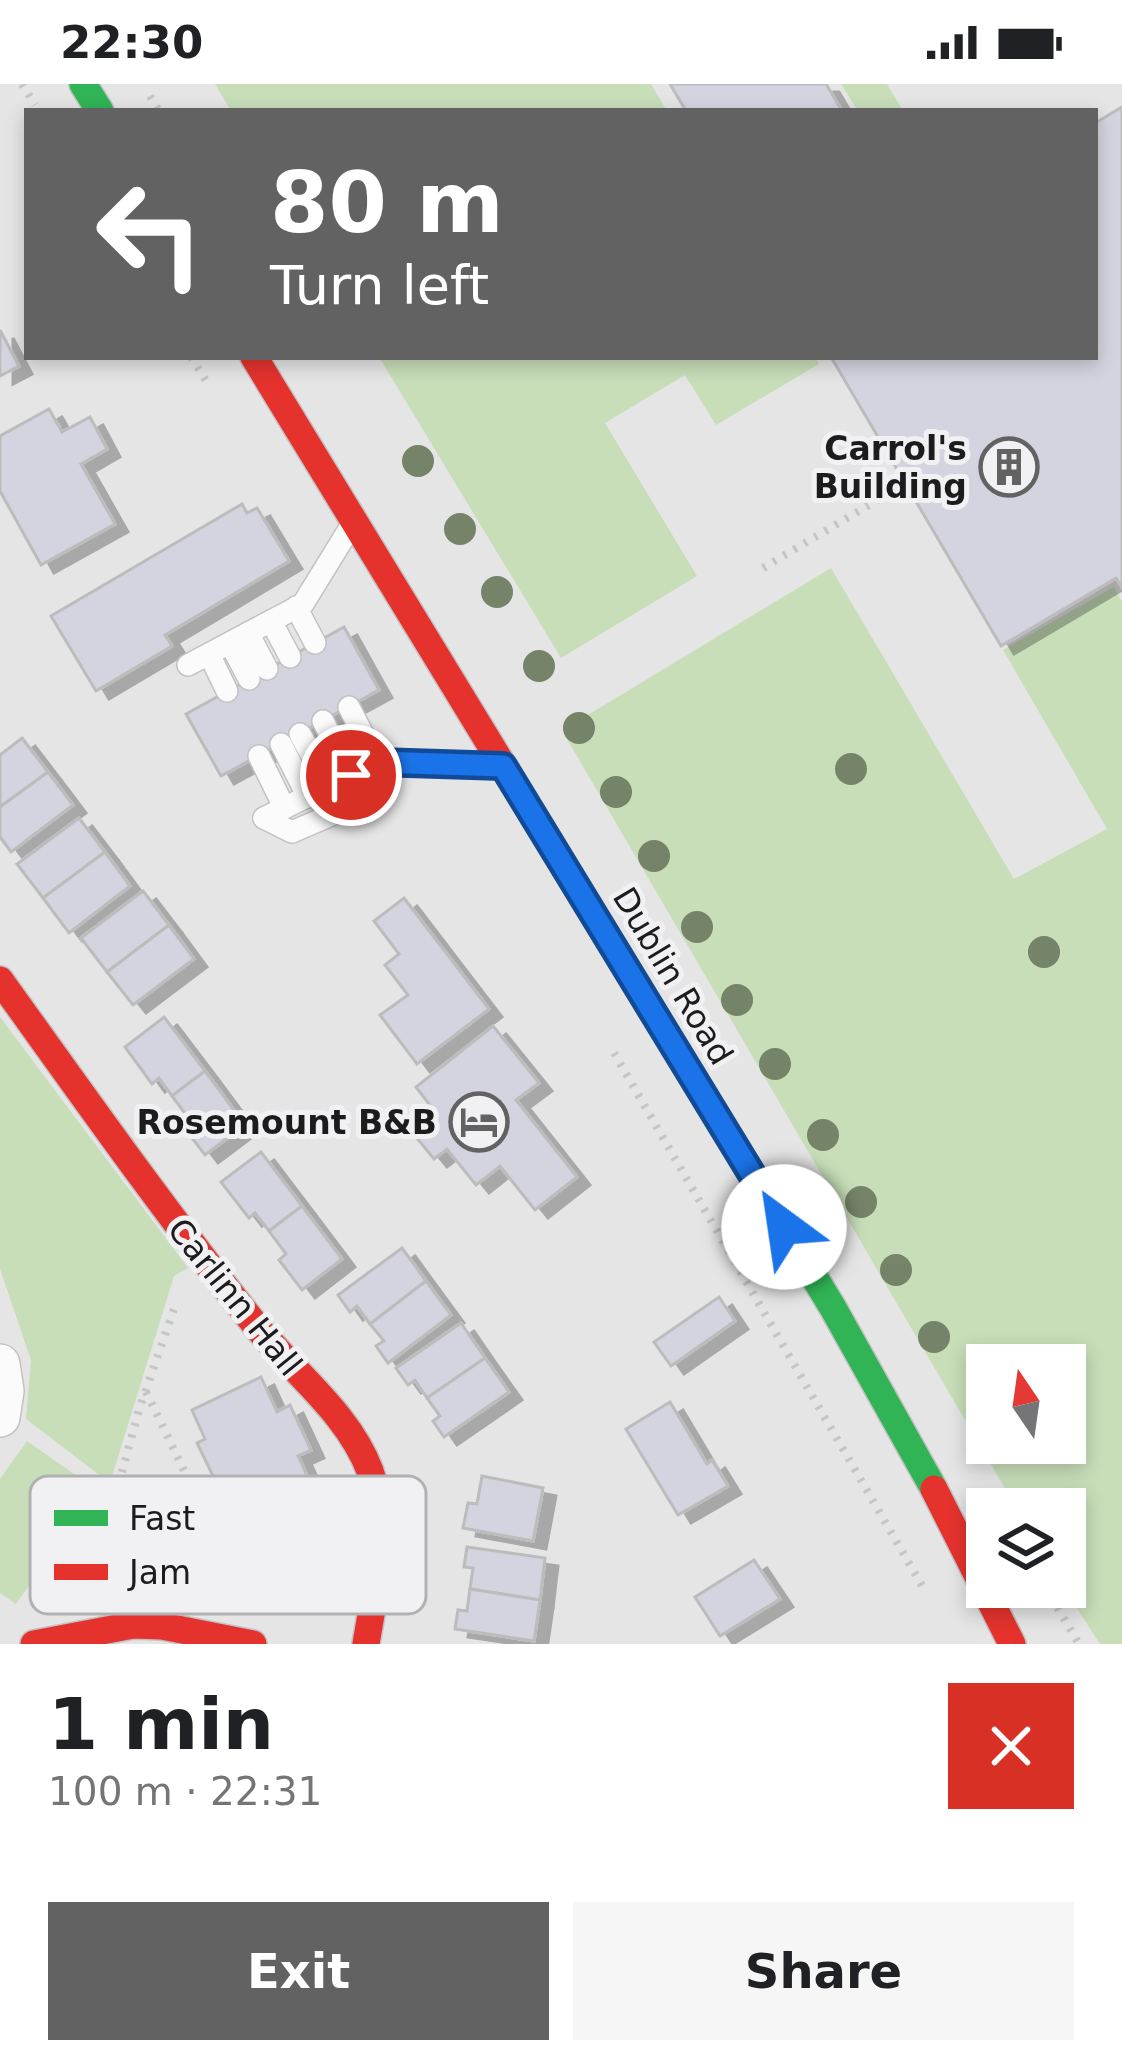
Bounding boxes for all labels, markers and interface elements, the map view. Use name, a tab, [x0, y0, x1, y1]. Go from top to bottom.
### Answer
text: 22:30	[60, 16, 203, 69]
text: 80 m	[270, 154, 504, 252]
icon: left	[72, 156, 228, 312]
text: Turn left	[270, 254, 489, 317]
place label: Carrol's Building	[814, 429, 967, 506]
building icon: Carrol's Building	[978, 436, 1040, 498]
pin	[300, 724, 402, 826]
icon: arrive	[318, 742, 384, 808]
street label: Dublin Road	[605, 880, 741, 1072]
hotel icon: Rosemount B&B	[448, 1091, 510, 1153]
place label: Rosemount B&B	[137, 1103, 437, 1142]
position arrow	[721, 1164, 847, 1290]
street label: Carlinn Hall	[160, 1211, 310, 1383]
north arrow	[966, 1344, 1086, 1464]
map controls	[966, 1344, 1086, 1608]
legend	[30, 1476, 426, 1614]
button: layers	[966, 1488, 1086, 1608]
text: Fast	[129, 1499, 195, 1538]
text: Jam	[127, 1553, 191, 1592]
text: 1 min	[48, 1682, 274, 1766]
button: close	[948, 1683, 1074, 1809]
text: 100 m · 22:31	[48, 1769, 322, 1814]
button: Exit	[48, 1902, 549, 2040]
button: Share	[573, 1902, 1074, 2040]

